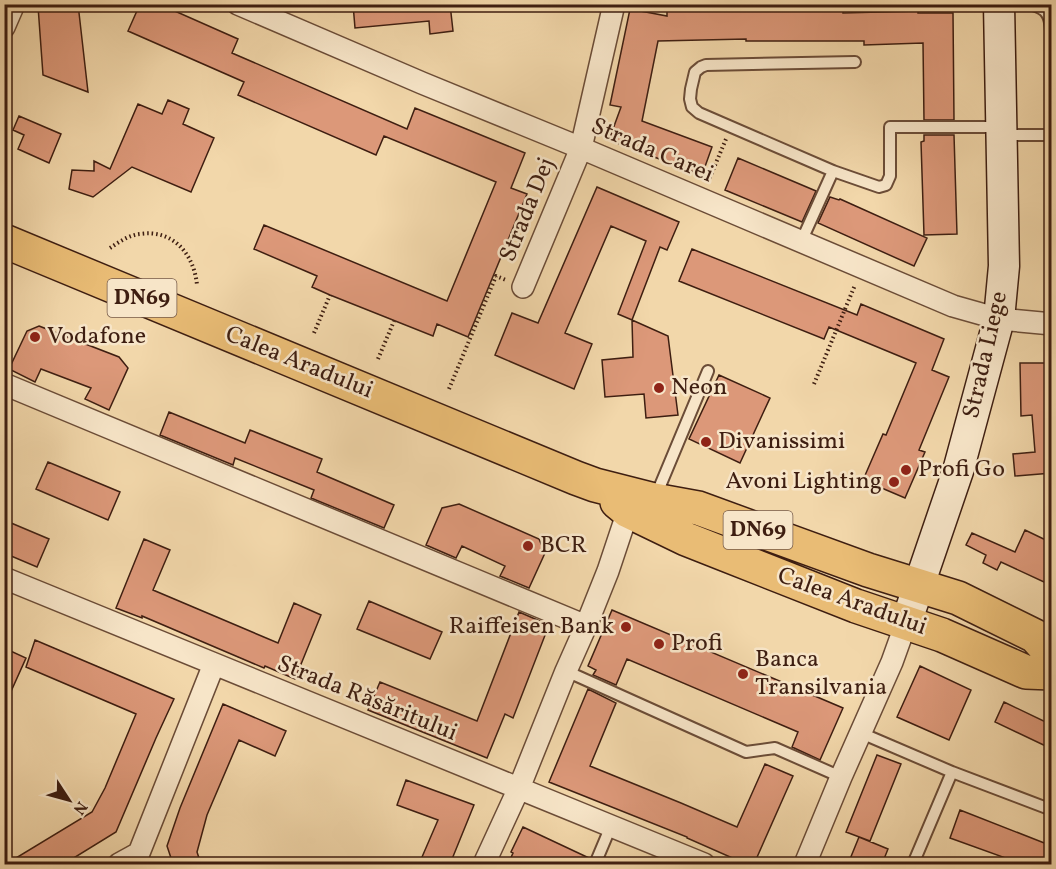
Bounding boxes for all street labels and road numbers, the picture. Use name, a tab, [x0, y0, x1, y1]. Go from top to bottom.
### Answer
street label: Strada Carei	[585, 110, 719, 192]
street label: Strada Dej	[492, 153, 564, 267]
road number: DN69	[108, 279, 176, 317]
street label: Strada Liege	[955, 288, 1017, 422]
street label: Calea Aradului	[220, 318, 378, 408]
road number: DN69	[724, 511, 792, 549]
street label: Calea Aradului	[772, 559, 932, 645]
street label: Strada Răsăritului	[272, 647, 462, 751]

